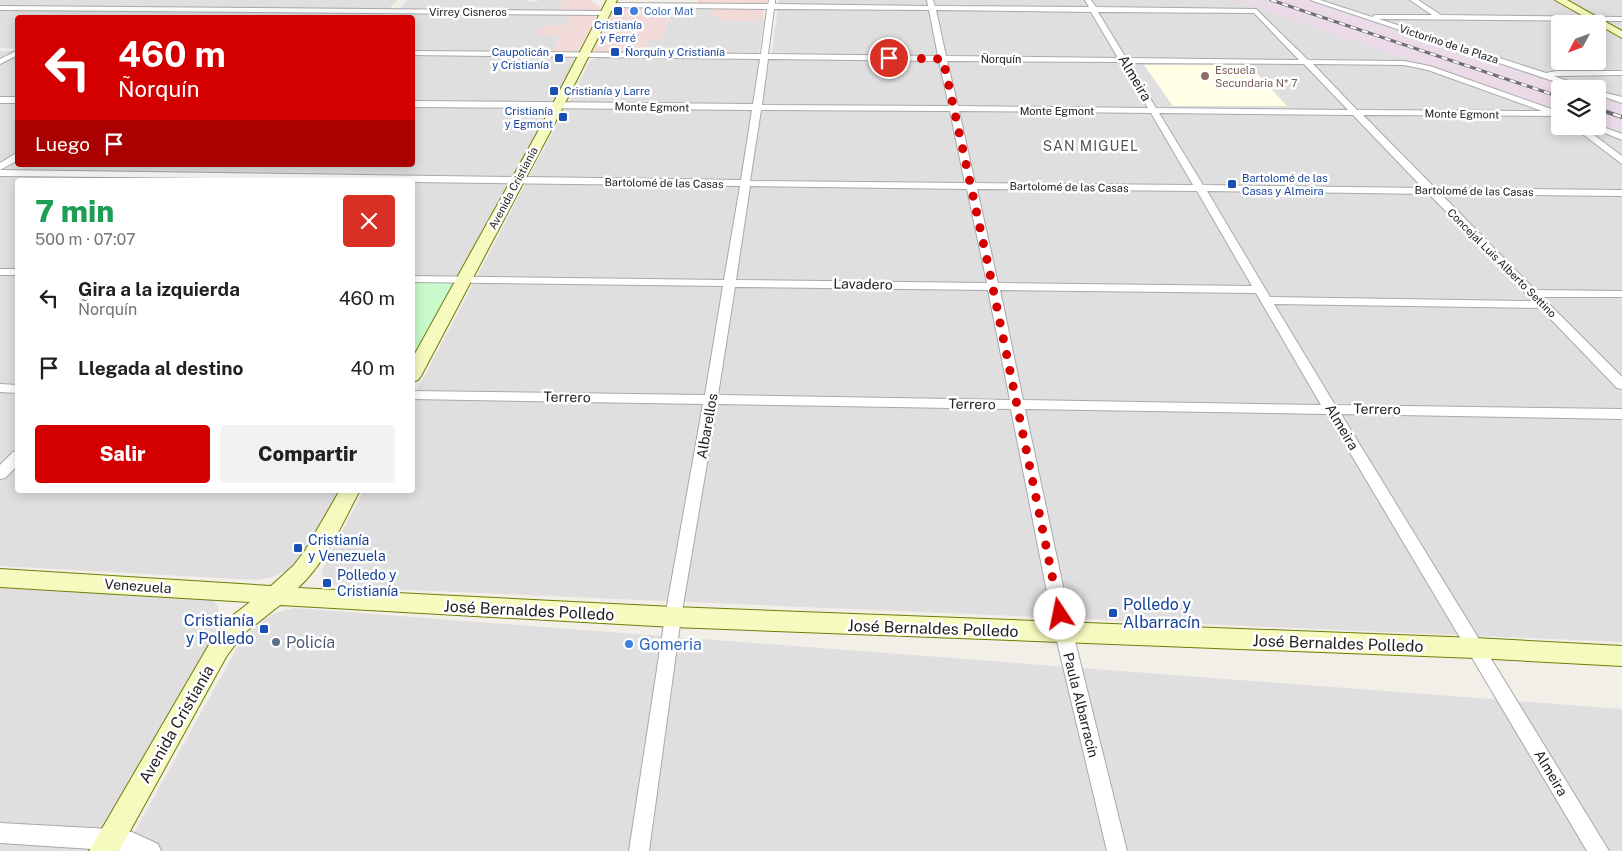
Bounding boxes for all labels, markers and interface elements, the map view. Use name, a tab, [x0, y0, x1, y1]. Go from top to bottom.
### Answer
marker: Cristianía y Ferré	[612, 5, 624, 17]
marker: Color Mat	[628, 5, 640, 17]
place label: Color Mat	[644, 5, 694, 17]
street label: Virrey Cisneros	[429, 6, 507, 18]
north arrow	[1551, 15, 1606, 70]
map controls	[1551, 15, 1606, 135]
place label: Cristianía y Ferré	[594, 19, 642, 44]
street label: Victorino de la Plaza	[1398, 22, 1500, 66]
text: 460 m	[118, 34, 226, 75]
icon: left	[35, 35, 100, 100]
pin	[868, 37, 910, 79]
icon: arrive	[875, 44, 903, 72]
place label: Caupolicán y Cristianía	[492, 46, 549, 71]
marker: Ñorquín y Cristianía	[609, 46, 621, 58]
place label: Ñorquín y Cristianía	[625, 46, 725, 58]
marker: Caupolicán y Cristianía	[553, 52, 565, 64]
street label: Almeira	[1115, 52, 1155, 104]
street label: Ñorquín	[981, 53, 1021, 65]
place label: Escuela Secundaria N* 7	[1215, 64, 1298, 89]
marker: Escuela Secundaria N* 7	[1199, 70, 1211, 82]
text: Ñorquín	[118, 76, 199, 102]
button: layers	[1551, 80, 1606, 135]
marker: Cristianía y Larre	[548, 85, 560, 97]
place label: Cristianía y Larre	[564, 85, 650, 97]
street label: Monte Egmont	[615, 100, 689, 114]
place label: Cristianía y Egmont	[505, 105, 553, 130]
street label: Monte Egmont	[1020, 105, 1094, 117]
street label: Monte Egmont	[1425, 107, 1499, 121]
marker: Cristianía y Egmont	[557, 111, 569, 123]
icon: arrive	[100, 130, 128, 158]
text: Luego	[35, 133, 90, 155]
district label: SAN MIGUEL	[1043, 138, 1139, 154]
street label: Avenida Cristianía	[486, 145, 540, 231]
place label: Bartolomé de las Casas y Almeira	[1242, 172, 1328, 197]
street label: Bartolomé de las Casas	[604, 176, 724, 190]
marker: Bartolomé de las Casas y Almeira	[1226, 178, 1238, 190]
street label: Bartolomé de las Casas	[1009, 180, 1129, 194]
street label: Bartolomé de las Casas	[1414, 184, 1534, 198]
text: 7 min	[35, 193, 114, 229]
button: close	[343, 195, 395, 247]
street label: Concejal Luis Alberto Settino	[1445, 206, 1559, 320]
text: 500 m · 07:07	[35, 230, 136, 249]
street label: Lavadero	[833, 275, 893, 293]
text: Gira a la izquierda	[78, 278, 240, 300]
icon: left	[35, 284, 63, 312]
text: 460 m	[339, 287, 395, 309]
text: Ñorquín	[78, 300, 137, 319]
icon: arrive	[35, 354, 63, 382]
text: Llegada al destino	[78, 357, 243, 379]
text: 40 m	[350, 357, 395, 379]
street label: Terrero	[543, 389, 591, 405]
street label: Albarellos	[693, 392, 721, 460]
street label: Terrero	[948, 396, 996, 412]
street label: Almeira	[1322, 401, 1362, 453]
street label: Terrero	[1353, 401, 1401, 417]
button: Salir	[35, 425, 210, 483]
button: Compartir	[220, 425, 395, 483]
place label: Cristianía y Venezuela	[308, 532, 386, 564]
marker: Cristianía y Venezuela	[292, 542, 304, 554]
place label: Polledo y Cristianía	[337, 567, 398, 599]
street label: Venezuela	[104, 576, 172, 596]
marker: Polledo y Cristianía	[321, 577, 333, 589]
position arrow	[1033, 587, 1085, 639]
place label: Polledo y Albarracín	[1123, 595, 1200, 632]
street label: José Bernaldes Polledo	[443, 597, 615, 624]
marker: Polledo y Albarracín	[1107, 607, 1119, 619]
place label: Cristianía y Polledo	[184, 611, 254, 648]
street label: José Bernaldes Polledo	[847, 616, 1019, 641]
marker: Cristianía y Polledo	[258, 623, 270, 635]
street label: José Bernaldes Polledo	[1252, 631, 1424, 656]
place label: Policía	[286, 633, 335, 652]
place label: Gomeria	[639, 635, 702, 654]
marker: Policía	[270, 636, 282, 648]
marker: Gomeria	[623, 638, 635, 650]
street label: Paula Albarracín	[1060, 651, 1102, 759]
street label: Avenida Cristianía	[135, 662, 218, 787]
street label: Almeira	[1531, 747, 1571, 799]

